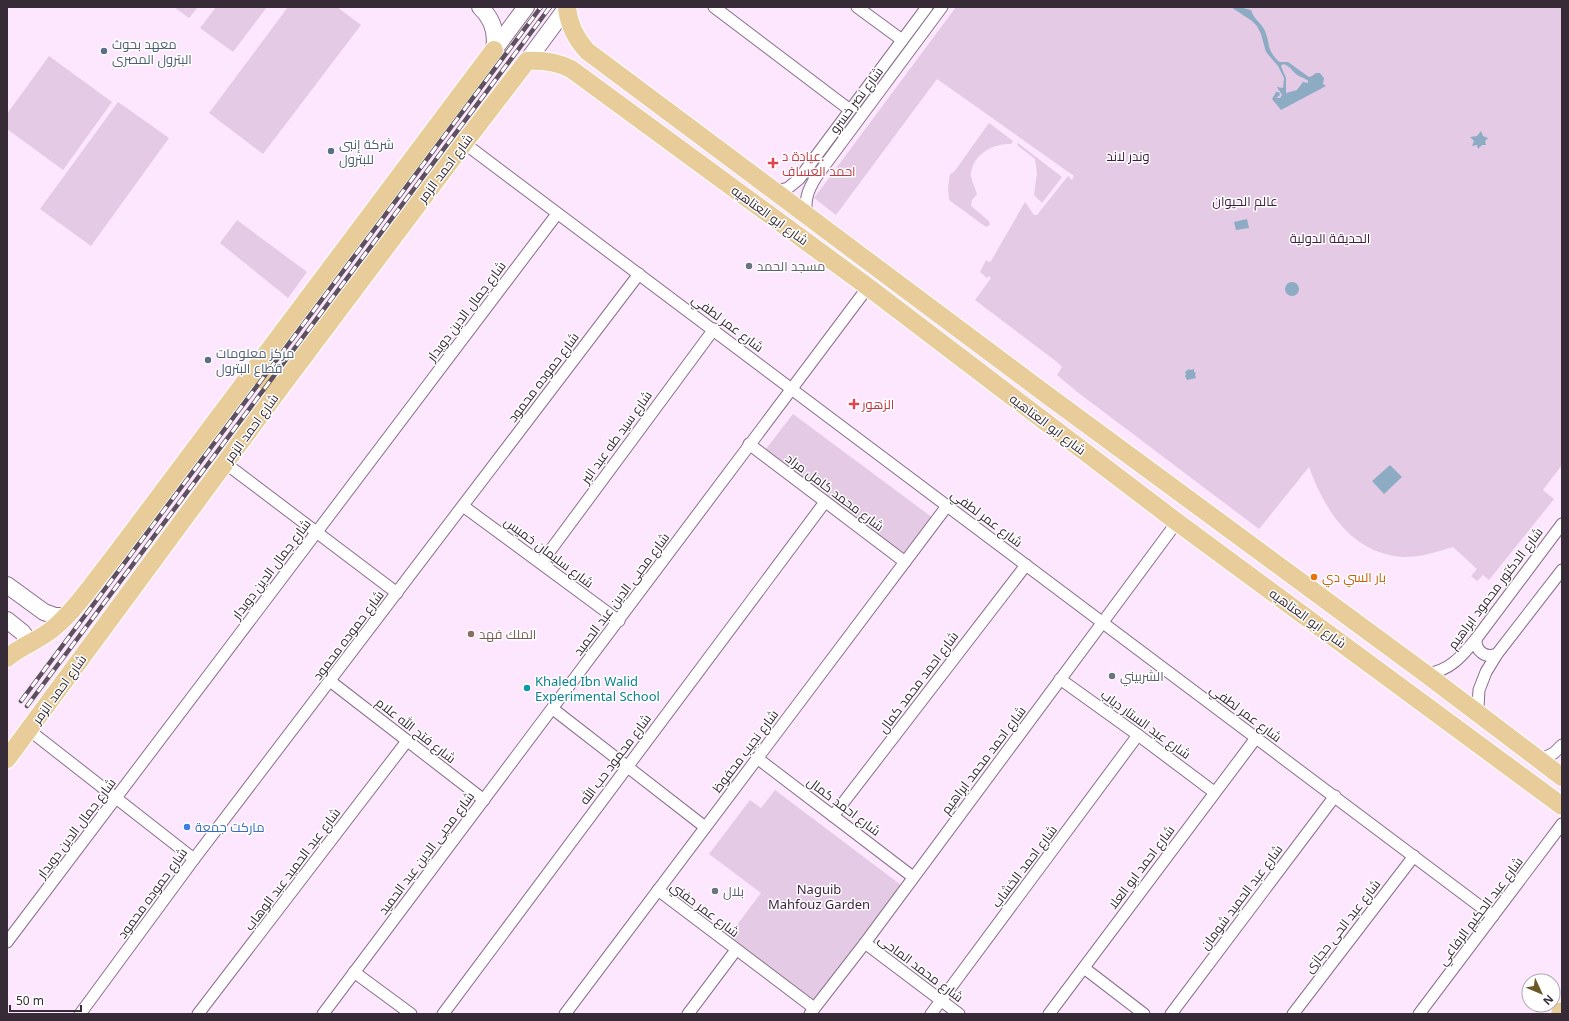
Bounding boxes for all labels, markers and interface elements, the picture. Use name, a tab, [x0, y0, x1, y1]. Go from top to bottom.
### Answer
place label: معهد بحوث البترول المصرى	[112, 35, 192, 68]
marker: معهد بحوث البترول المصرى	[99, 46, 109, 56]
street label: شارع نصر خسرو	[825, 63, 887, 137]
street label: شارع احمد الزمر	[413, 130, 477, 207]
place label: شركة إنبى للبترول	[339, 135, 394, 168]
marker: شركة إنبى للبترول	[326, 146, 336, 156]
place label: عيادة د. احمد العساف	[782, 147, 856, 180]
park label: وندر لاند	[1106, 147, 1150, 165]
marker: عيادة د. احمد العساف	[767, 157, 779, 169]
street label: شارع ابو العتاهيه	[728, 181, 812, 249]
park label: عالم الحيوان	[1212, 192, 1278, 211]
park label: الحديقة الدولية	[1290, 229, 1370, 247]
street label: شارع جمال الدين دويدار	[422, 257, 510, 366]
place label: مسجد الحمد	[757, 257, 825, 275]
marker: مسجد الحمد	[744, 261, 754, 271]
street label: شارع عمر لطفي	[687, 290, 768, 357]
street label: شارع حموده محمود	[503, 328, 583, 426]
place label: مركز معلومات قطاع البترول	[216, 344, 294, 377]
marker: مركز معلومات قطاع البترول	[203, 355, 213, 365]
street label: شارع سيد طه عبد البر	[576, 387, 656, 488]
street label: شارع ابو العتاهيه	[1006, 389, 1090, 459]
street label: شارع احمد الزمر	[219, 390, 282, 467]
place label: الزهور	[861, 395, 894, 413]
marker: الزهور	[849, 399, 859, 409]
street label: شارع محمد كامل مراد	[782, 449, 888, 535]
street label: شارع عمر لطفي	[946, 485, 1027, 552]
street label: شارع سليمان خميس	[501, 512, 597, 592]
street label: شارع جمال الدين دويدار	[227, 515, 315, 624]
street label: شارع الدكتور محمود ابراهيم	[1443, 523, 1548, 653]
street label: شارع محيى الدين عبد الحميد	[569, 529, 673, 659]
place label: بار السي دي	[1322, 568, 1386, 588]
marker: بار السي دي	[1309, 572, 1319, 582]
street label: شارع ابو العتاهيه	[1266, 584, 1350, 652]
street label: شارع حموده محمود	[308, 586, 388, 684]
place label: الملك فهد	[479, 625, 536, 643]
street label: شارع احمد محمد كمال	[874, 627, 962, 737]
marker: الملك فهد	[466, 629, 476, 639]
street label: شارع احمد الزمر	[27, 651, 90, 728]
place label: الشربيني	[1120, 667, 1164, 687]
marker: الشربيني	[1107, 671, 1117, 681]
place label: Khaled Ibn Walid Experimental School	[535, 672, 660, 705]
street label: شارع عمر لطفي	[1205, 680, 1286, 747]
marker: Khaled Ibn Walid Experimental School	[522, 683, 532, 693]
street label: شارع عبد الستار دياب	[1097, 685, 1195, 763]
street label: شارع فتح الله علام	[372, 693, 460, 768]
street label: شارع احمد محمد ابراهيم	[936, 702, 1030, 818]
street label: شارع نجيب محفوظ	[708, 706, 782, 796]
street label: شارع محمود حب الله	[575, 710, 655, 808]
street label: شارع احمد كمال	[804, 772, 884, 840]
street label: شارع جمال الدين دويدار	[32, 774, 120, 883]
street label: شارع محيى الدين عبد الحميد	[374, 788, 478, 918]
street label: شارع عبد الحميد عبد الوهاب	[240, 804, 344, 934]
place label: ماركت جمعة	[195, 818, 265, 836]
street label: شارع احمد الخشاب	[987, 821, 1061, 911]
marker: ماركت جمعة	[182, 822, 192, 832]
street label: شارع احمد ابو العلا	[1104, 822, 1178, 912]
street label: شارع عبد الحميد شومان	[1195, 841, 1287, 953]
street label: شارع حموده محمود	[113, 844, 191, 942]
street label: شارع عبد الحكيم الرفاعي	[1433, 853, 1528, 970]
street label: شارع عبد الحى حجازى	[1300, 875, 1384, 977]
street label: شارع عمر حفني	[666, 877, 743, 943]
park label: Naguib Mahfouz Garden	[768, 880, 870, 913]
place label: بلال	[723, 882, 744, 900]
marker: بلال	[710, 886, 720, 896]
street label: شارع محمد الماحى	[875, 930, 967, 1006]
north arrow	[1521, 973, 1561, 1013]
scale bar	[10, 987, 81, 1013]
text: 50 m	[16, 992, 44, 1009]
text: N	[1540, 992, 1557, 1009]

